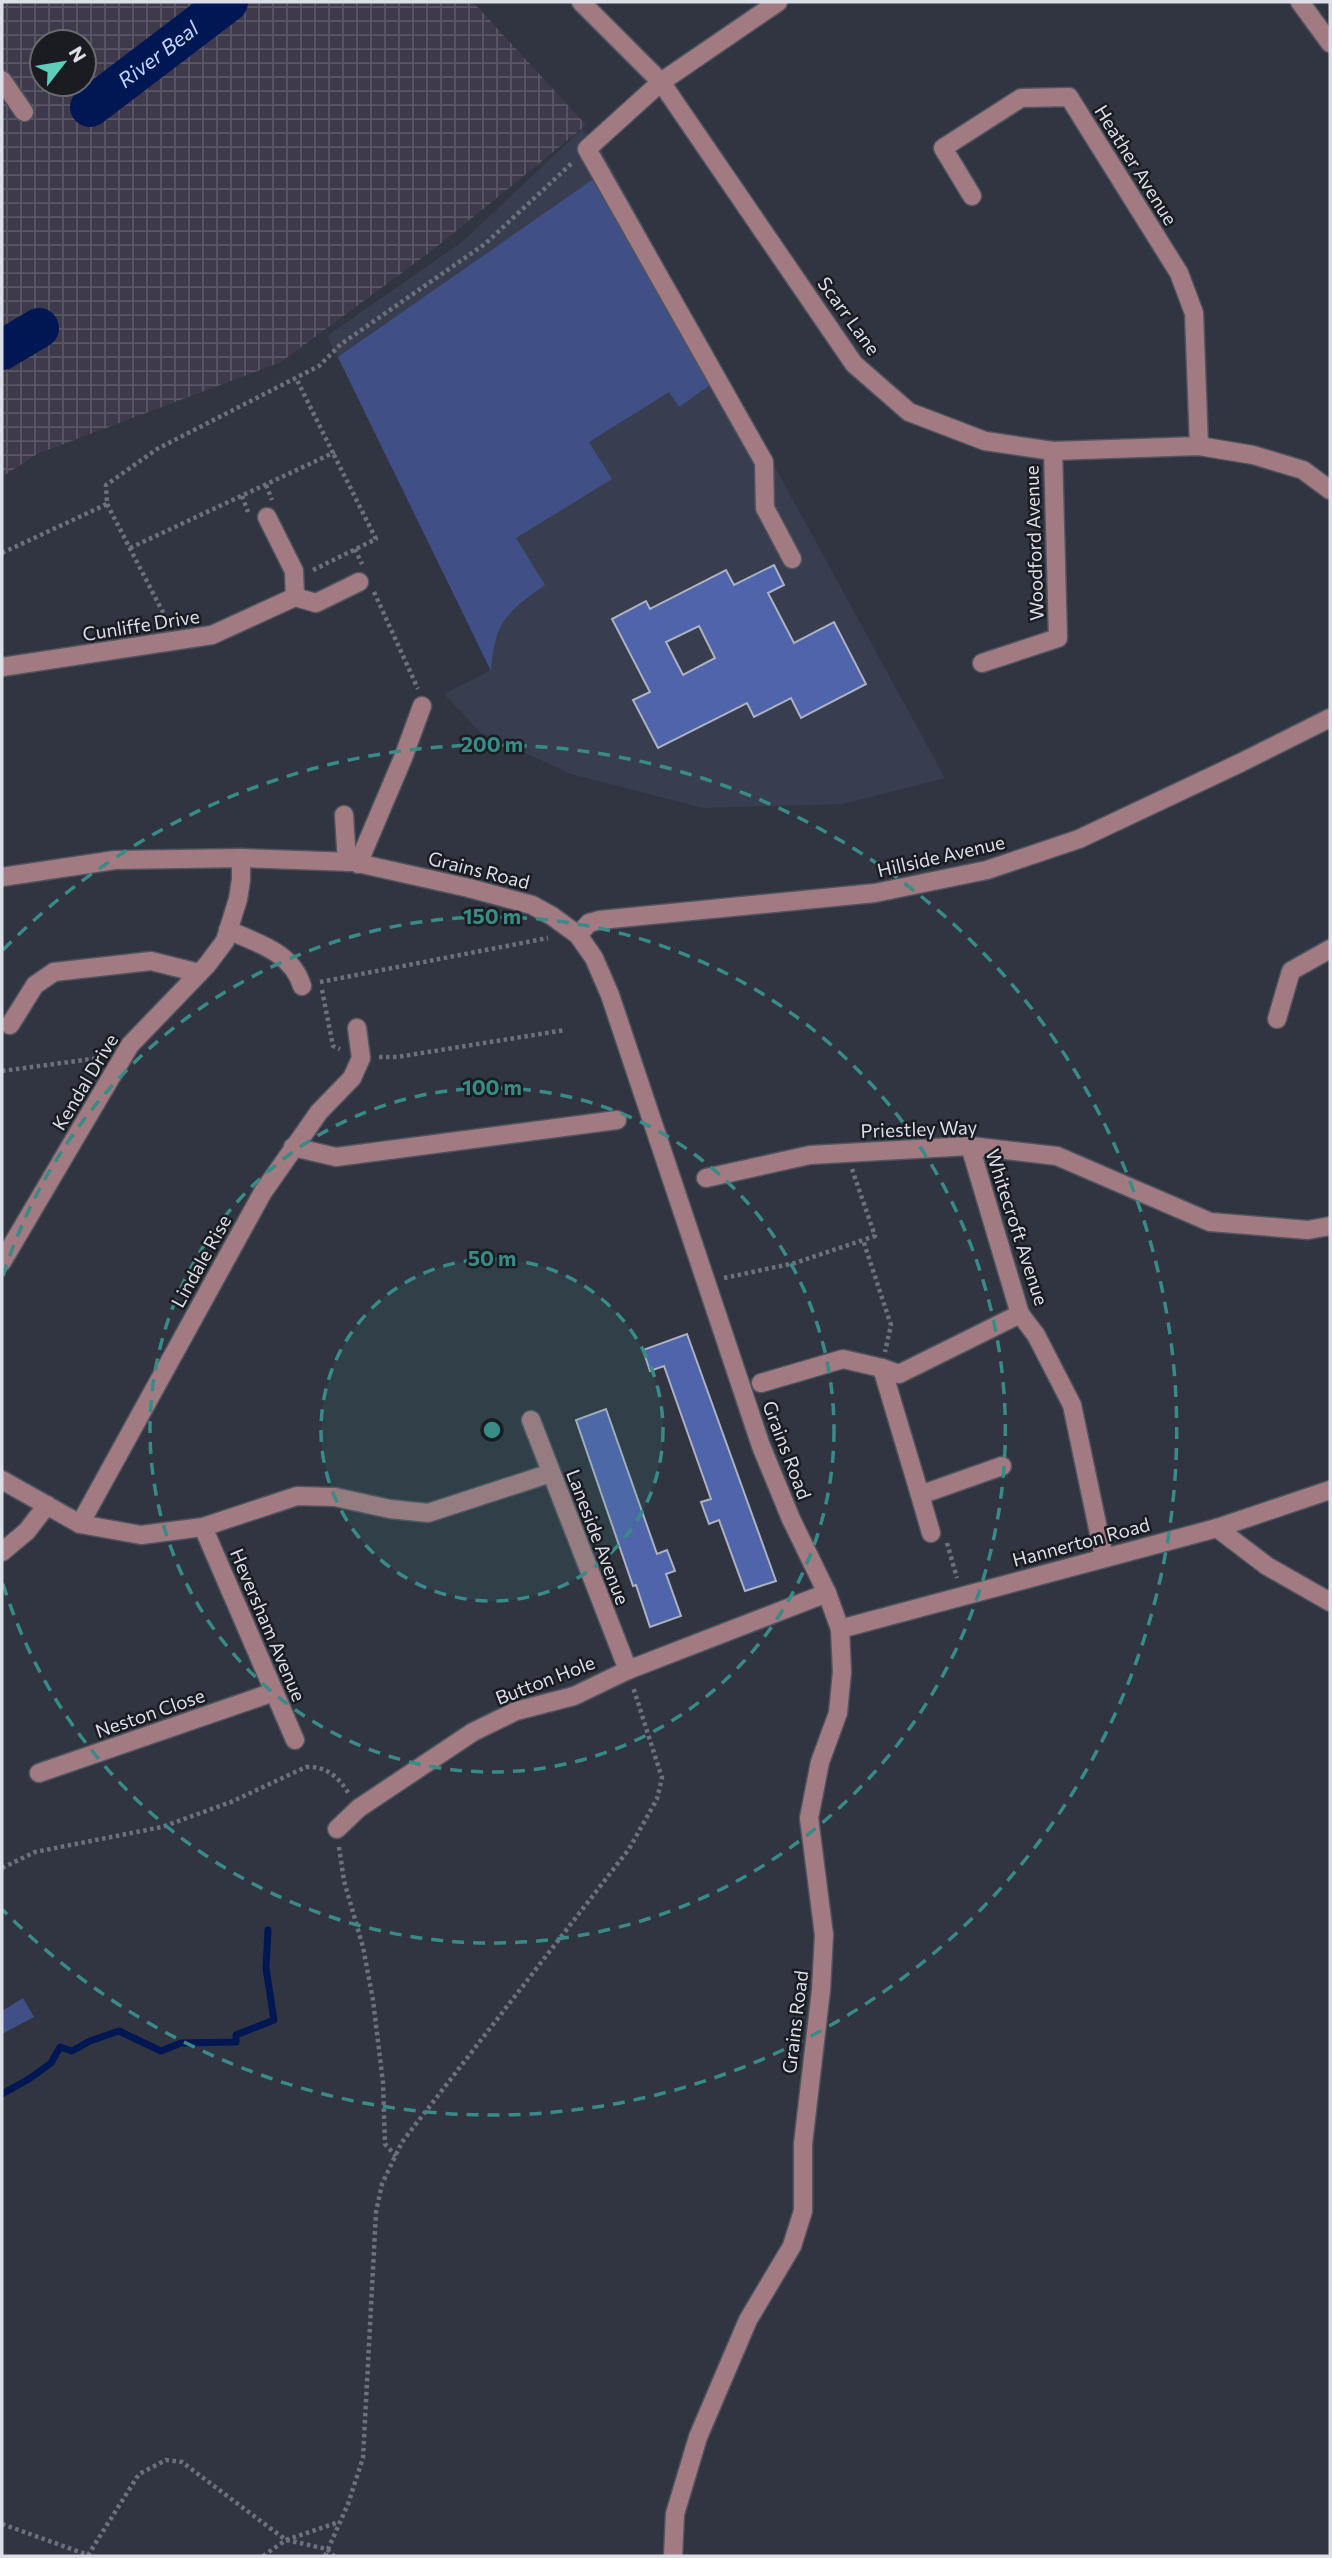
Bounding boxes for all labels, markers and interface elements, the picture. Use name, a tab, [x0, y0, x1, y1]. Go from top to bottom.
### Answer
water label: River Beal	[112, 15, 203, 92]
north arrow	[28, 28, 98, 98]
text: N	[64, 42, 92, 66]
street label: Heather Avenue	[1090, 100, 1183, 229]
street label: Scarr Lane	[813, 272, 885, 359]
street label: Woodford Avenue	[1019, 465, 1048, 621]
street label: Cunliffe Drive	[81, 604, 201, 645]
text: 200 m	[461, 731, 523, 756]
street label: Hillside Avenue	[875, 830, 1007, 881]
street label: Grains Road	[426, 846, 532, 893]
text: 150 m	[463, 903, 521, 928]
street label: Kendal Drive	[47, 1029, 122, 1134]
text: 100 m	[462, 1074, 522, 1099]
street label: Priestley Way	[860, 1115, 978, 1142]
street label: Whitecroft Avenue	[981, 1146, 1054, 1308]
street label: Lindale Rise	[166, 1210, 235, 1311]
text: 50 m	[468, 1245, 516, 1270]
street label: Grains Road	[758, 1397, 817, 1502]
centre of rings	[480, 1418, 504, 1442]
street label: Laneside Avenue	[562, 1466, 635, 1608]
street label: Hannerton Road	[1010, 1512, 1152, 1571]
street label: Heversham Avenue	[226, 1545, 311, 1705]
street label: Button Hole	[492, 1650, 598, 1709]
street label: Neston Close	[92, 1683, 208, 1742]
street label: Grains Road	[777, 1969, 812, 2075]

